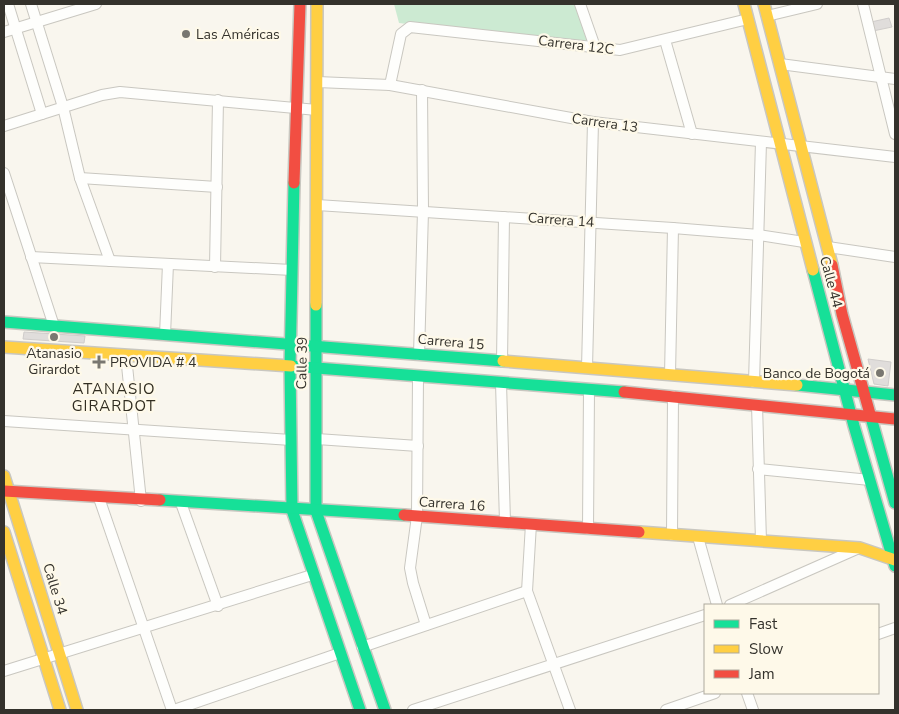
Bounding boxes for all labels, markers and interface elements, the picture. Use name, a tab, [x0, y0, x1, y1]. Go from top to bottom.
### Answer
place label: Las Américas	[196, 25, 280, 44]
marker: Las Américas	[180, 28, 192, 40]
street label: Carrera 12C	[537, 31, 615, 59]
street label: Carrera 13	[571, 109, 639, 137]
street label: Carrera 14	[527, 208, 595, 232]
street label: Calle 44	[815, 254, 847, 310]
street label: Carrera 15	[417, 330, 485, 354]
marker: Atanasio Girardot	[48, 331, 60, 343]
street label: Calle 39	[292, 336, 312, 390]
place label: Atanasio Girardot	[26, 344, 82, 379]
place label: PROVIDA # 4	[110, 353, 196, 372]
marker: PROVIDA # 4	[92, 355, 106, 369]
place label: Banco de Bogotá	[763, 364, 870, 383]
marker: Banco de Bogotá	[874, 367, 886, 379]
district label: ATANASIO GIRARDOT	[72, 379, 156, 416]
street label: Carrera 16	[418, 492, 486, 516]
street label: Calle 34	[38, 561, 72, 617]
legend	[704, 604, 879, 694]
text: Fast	[749, 614, 778, 634]
text: Slow	[749, 639, 784, 659]
text: Jam	[748, 664, 775, 684]

